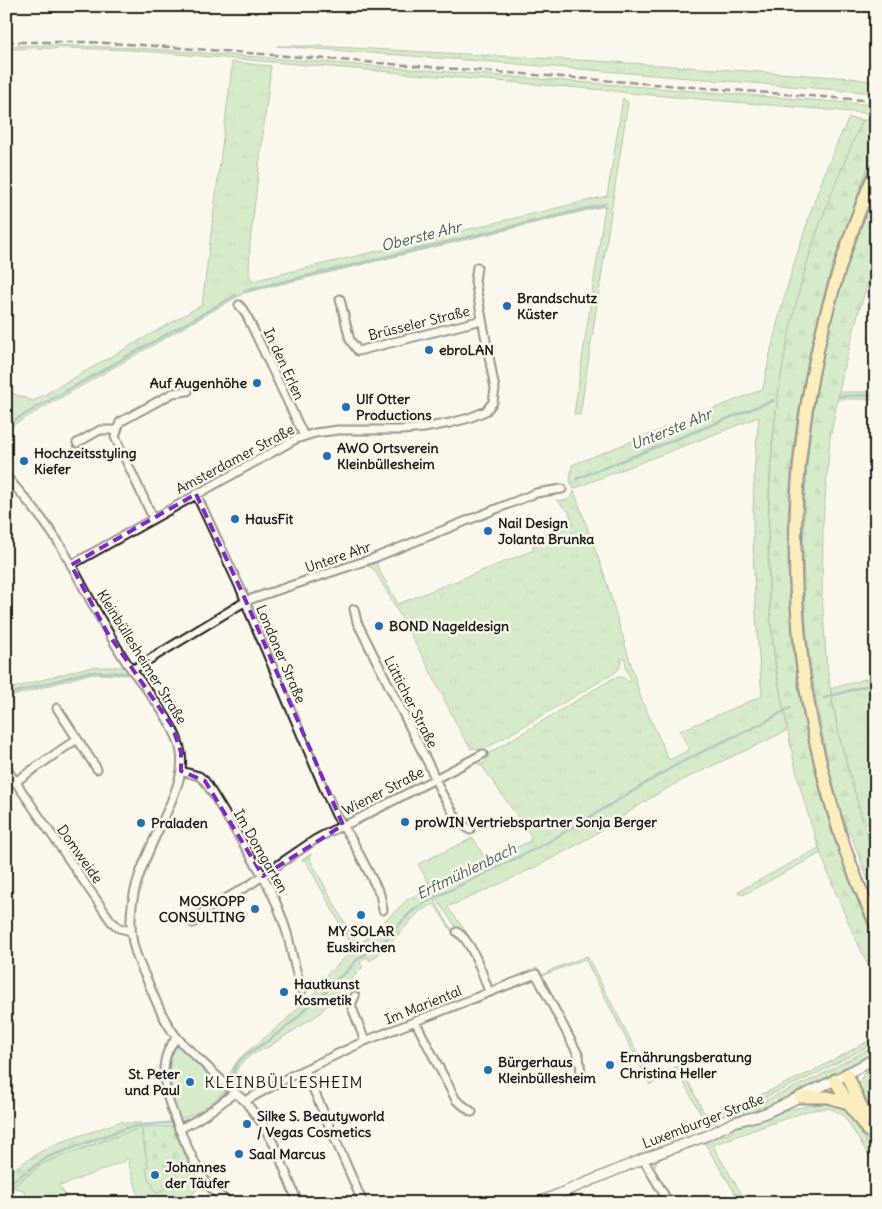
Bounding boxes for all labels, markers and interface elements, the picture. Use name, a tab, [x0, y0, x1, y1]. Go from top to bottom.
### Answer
water label: Oberste Ahr	[379, 216, 465, 255]
place label: Brandschutz Küster	[517, 289, 597, 323]
marker: Brandschutz Küster	[501, 300, 513, 312]
street label: Brüsseler Straße	[366, 302, 472, 344]
street label: In den Erlen	[260, 325, 308, 403]
place label: ebroLAN	[439, 341, 494, 359]
marker: ebroLAN	[423, 344, 435, 356]
place label: Auf Augenhöhe	[150, 374, 247, 392]
marker: Auf Augenhöhe	[251, 377, 263, 389]
place label: Ulf Otter Productions	[356, 390, 432, 424]
marker: Ulf Otter Productions	[340, 401, 352, 413]
water label: Unterste Ahr	[628, 403, 716, 454]
street label: Amsterdamer Straße	[173, 420, 297, 498]
place label: AWO Ortsverein Kleinbüllesheim	[337, 439, 439, 473]
place label: Hochzeitsstyling Kiefer	[34, 444, 137, 478]
marker: AWO Ortsverein Kleinbüllesheim	[321, 450, 333, 462]
marker: Hochzeitsstyling Kiefer	[18, 455, 30, 467]
place label: HausFit	[245, 510, 294, 528]
marker: HausFit	[229, 513, 241, 525]
place label: Nail Design Jolanta Brunka	[498, 514, 594, 548]
marker: Nail Design Jolanta Brunka	[482, 525, 494, 537]
street label: Untere Ahr	[303, 537, 374, 577]
street label: Kleinbüllesheimer Straße	[93, 586, 191, 728]
street label: Londoner Straße	[252, 602, 310, 706]
place label: BOND Nageldesign	[389, 617, 509, 635]
marker: BOND Nageldesign	[373, 620, 385, 632]
street label: Lütticher Straße	[380, 653, 442, 751]
street label: Wiener Straße	[339, 763, 427, 819]
street label: Im Domgarten	[230, 806, 292, 896]
place label: proWIN Vertriebspartner Sonja Berger	[415, 813, 657, 831]
place label: Praladen	[151, 814, 208, 832]
marker: proWIN Vertriebspartner Sonja Berger	[399, 816, 411, 828]
marker: Praladen	[135, 817, 147, 829]
street label: Domweide	[53, 821, 107, 887]
water label: Erftmühlenbach	[413, 839, 519, 903]
place label: MOSKOPP CONSULTING	[159, 892, 246, 926]
marker: MOSKOPP CONSULTING	[249, 903, 261, 915]
marker: MY SOLAR Euskirchen	[355, 909, 367, 921]
place label: MY SOLAR Euskirchen	[326, 922, 396, 956]
place label: Hautkunst Kosmetik	[294, 975, 360, 1009]
street label: Im Mariental	[382, 981, 464, 1029]
marker: Hautkunst Kosmetik	[278, 986, 290, 998]
place label: Ernährungsberatung Christina Heller	[620, 1048, 752, 1082]
place label: Bürgerhaus Kleinbüllesheim	[498, 1053, 596, 1087]
marker: Ernährungsberatung Christina Heller	[604, 1059, 616, 1071]
marker: Bürgerhaus Kleinbüllesheim	[482, 1064, 494, 1076]
place label: St. Peter und Paul	[125, 1065, 180, 1099]
district label: KLEINBÜLLESHEIM	[205, 1072, 363, 1092]
marker: St. Peter und Paul	[184, 1076, 196, 1088]
street label: Luxemburger Straße	[640, 1090, 766, 1152]
place label: Silke S. Beautyworld / Vegas Cosmetics	[257, 1107, 385, 1141]
marker: Silke S. Beautyworld / Vegas Cosmetics	[241, 1118, 253, 1130]
place label: Saal Marcus	[249, 1145, 326, 1163]
marker: Saal Marcus	[233, 1148, 245, 1160]
place label: Johannes der Täufer	[165, 1158, 230, 1192]
marker: Johannes der Täufer	[149, 1169, 161, 1181]

